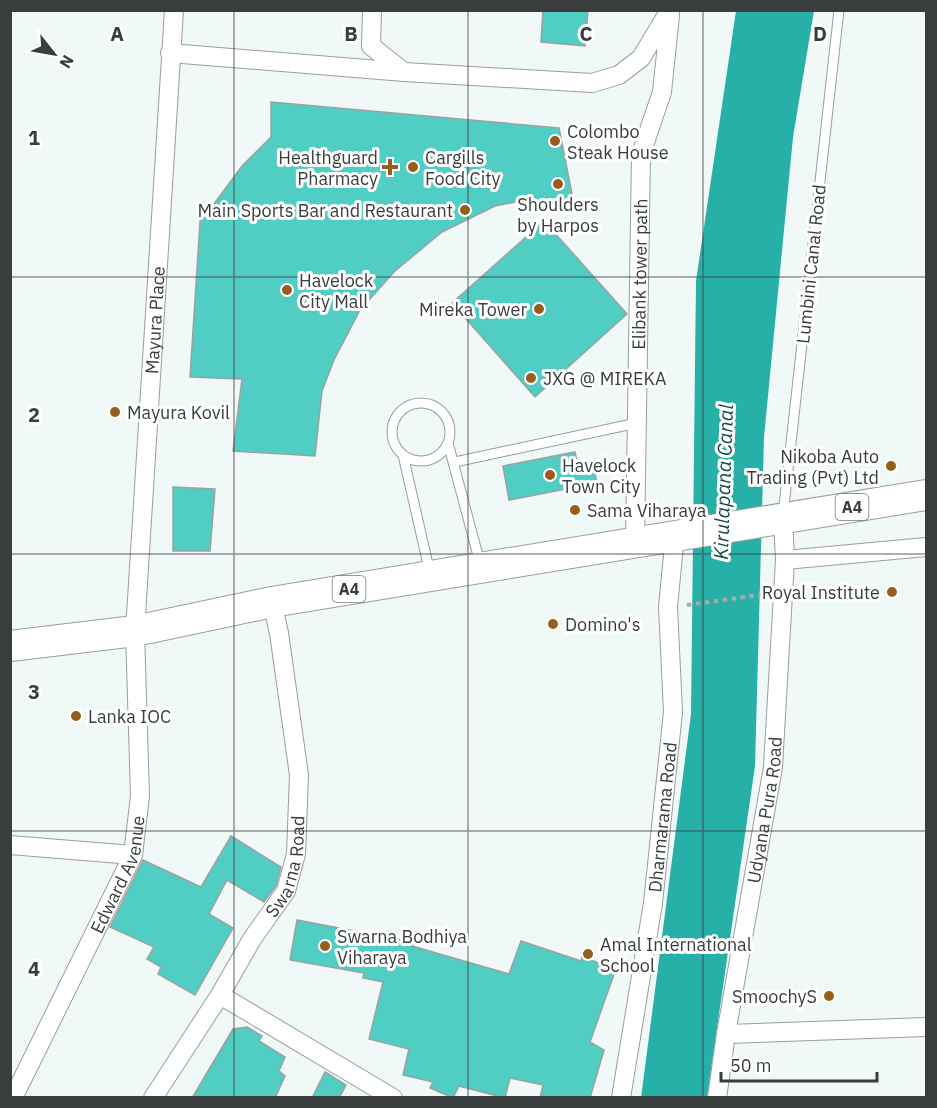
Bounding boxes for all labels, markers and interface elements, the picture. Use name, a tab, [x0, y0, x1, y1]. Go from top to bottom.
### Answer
text: A	[110, 20, 124, 47]
text: B	[344, 20, 358, 47]
text: C	[579, 20, 593, 47]
text: D	[813, 20, 827, 47]
north arrow	[24, 24, 84, 84]
text: N	[55, 52, 78, 72]
place label: Colombo Steak House	[567, 120, 669, 164]
text: 1	[28, 124, 40, 151]
marker: Colombo Steak House	[548, 134, 562, 148]
place label: Healthguard Pharmacy	[278, 146, 378, 190]
place label: Cargills Food City	[425, 146, 500, 190]
marker: Healthguard Pharmacy	[383, 160, 397, 174]
marker: Cargills Food City	[406, 160, 420, 174]
marker: Shoulders by Harpos	[551, 177, 565, 191]
street label: Lumbini Canal Road	[791, 183, 831, 345]
place label: Shoulders by Harpos	[517, 193, 599, 237]
street label: Elibank tower path	[626, 198, 652, 350]
place label: Main Sports Bar and Restaurant	[197, 199, 453, 222]
marker: Main Sports Bar and Restaurant	[458, 203, 472, 217]
street label: Mayura Place	[140, 265, 169, 375]
place label: Havelock City Mall	[299, 269, 374, 313]
marker: Havelock City Mall	[280, 283, 294, 297]
place label: Mireka Tower	[419, 298, 527, 321]
marker: Mireka Tower	[532, 302, 546, 316]
place label: JXG @ MIREKA	[543, 367, 667, 390]
marker: JXG @ MIREKA	[524, 371, 538, 385]
text: 2	[28, 401, 40, 428]
place label: Mayura Kovil	[127, 401, 230, 424]
water label: Kirulapana Canal	[707, 403, 739, 560]
marker: Mayura Kovil	[108, 405, 122, 419]
place label: Nikoba Auto Trading (Pvt) Ltd	[746, 445, 879, 489]
place label: Havelock Town City	[562, 454, 640, 498]
marker: Nikoba Auto Trading (Pvt) Ltd	[884, 459, 898, 473]
marker: Havelock Town City	[543, 468, 557, 482]
road number: A4	[836, 494, 868, 520]
place label: Sama Viharaya	[587, 499, 707, 522]
marker: Sama Viharaya	[568, 503, 582, 517]
road number: A4	[332, 576, 366, 602]
place label: Royal Institute	[762, 581, 880, 604]
marker: Royal Institute	[885, 585, 899, 599]
place label: Domino's	[565, 613, 640, 636]
marker: Domino's	[546, 617, 560, 631]
text: 3	[28, 678, 40, 705]
place label: Lanka IOC	[88, 705, 171, 728]
marker: Lanka IOC	[69, 709, 83, 723]
street label: Udyana Pura Road	[741, 736, 786, 885]
street label: Dharmarama Road	[643, 741, 681, 893]
street label: Edward Avenue	[85, 814, 149, 937]
street label: Swarna Road	[260, 815, 309, 921]
place label: Swarna Bodhiya Viharaya	[337, 925, 467, 969]
place label: Amal International School	[600, 933, 752, 977]
marker: Swarna Bodhiya Viharaya	[318, 939, 332, 953]
marker: Amal International School	[581, 947, 595, 961]
text: 4	[28, 955, 40, 982]
place label: SmoochyS	[732, 985, 817, 1008]
marker: SmoochyS	[822, 989, 836, 1003]
scale bar	[721, 1045, 877, 1083]
text: 50 m	[730, 1054, 772, 1077]

